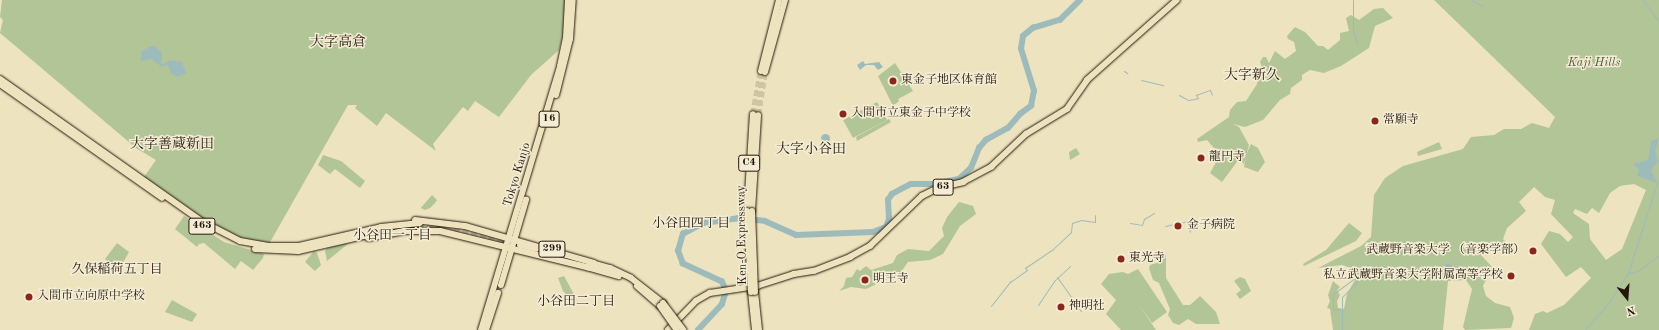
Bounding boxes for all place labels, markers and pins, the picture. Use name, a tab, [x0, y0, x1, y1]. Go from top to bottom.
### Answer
place label: 東金子地区体育館	[901, 74, 997, 88]
marker: 東金子地区体育館	[888, 76, 898, 86]
place label: 入間市立東金子中学校	[851, 107, 971, 121]
marker: 入間市立東金子中学校	[838, 109, 848, 119]
place label: 常願寺	[1383, 114, 1419, 128]
marker: 常願寺	[1370, 116, 1380, 126]
place label: 龍円寺	[1209, 151, 1245, 165]
marker: 龍円寺	[1196, 153, 1206, 163]
place label: 金子病院	[1187, 219, 1235, 233]
marker: 金子病院	[1172, 220, 1184, 232]
place label: 武蔵野音楽大学 （音楽学部）	[1366, 244, 1525, 258]
marker: 武蔵野音楽大学 （音楽学部）	[1528, 246, 1538, 256]
place label: 東光寺	[1129, 252, 1165, 266]
marker: 東光寺	[1116, 254, 1126, 264]
place label: 私立武蔵野音楽大学附属高等学校	[1323, 269, 1503, 283]
marker: 私立武蔵野音楽大学附属高等学校	[1506, 271, 1516, 281]
place label: 明王寺	[873, 273, 909, 287]
marker: 明王寺	[860, 275, 870, 285]
place label: 入間市立向原中学校	[37, 290, 145, 304]
marker: 入間市立向原中学校	[24, 292, 34, 302]
place label: 神明社	[1069, 300, 1105, 314]
marker: 神明社	[1056, 302, 1066, 312]

